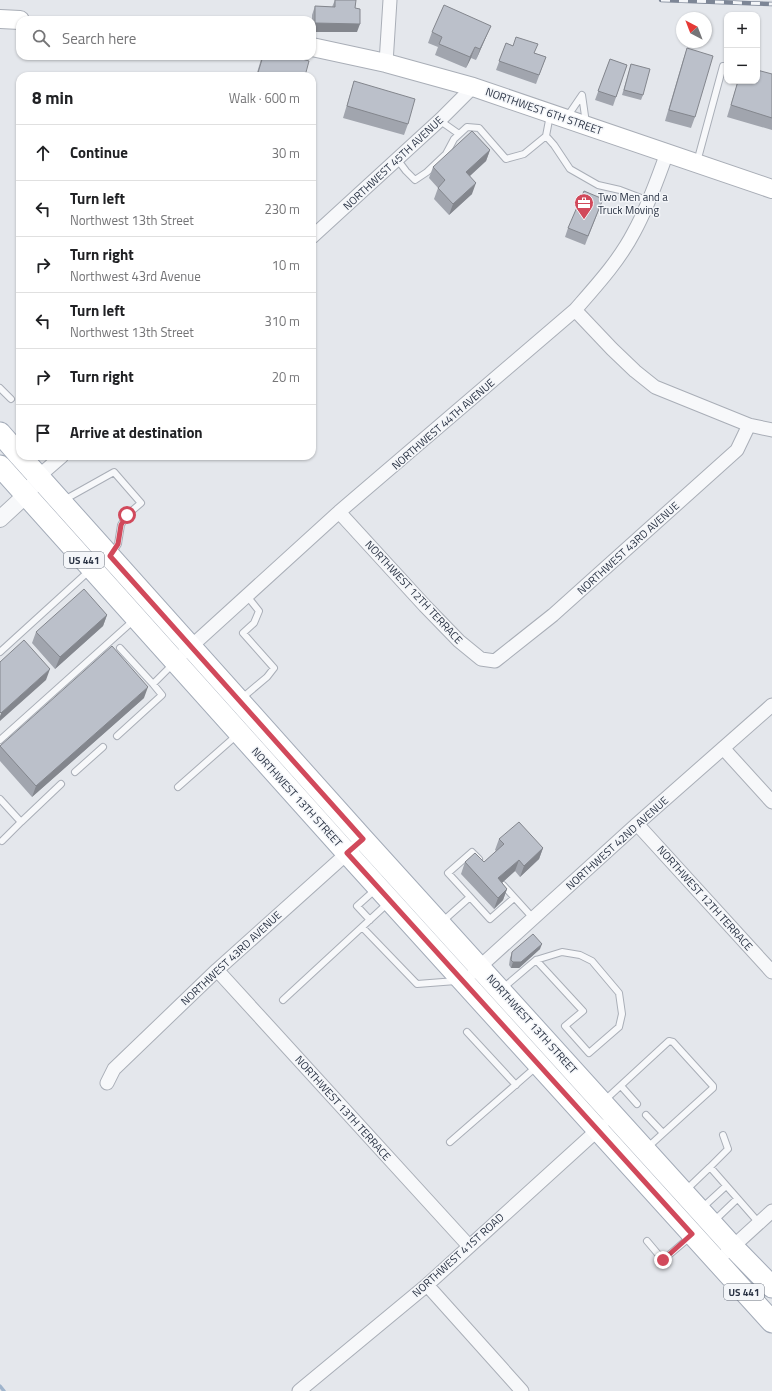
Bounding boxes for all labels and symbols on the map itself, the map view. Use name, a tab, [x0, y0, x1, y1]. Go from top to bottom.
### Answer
north arrow	[676, 12, 712, 48]
street label: NORTHWEST 6TH STREET	[483, 83, 605, 139]
street label: NORTHWEST 45TH AVENUE	[339, 112, 447, 214]
place label: Two Men and a Truck Moving	[598, 189, 668, 218]
office icon: Two Men and a Truck Moving	[573, 192, 595, 220]
street label: NORTHWEST 44TH AVENUE	[388, 375, 498, 473]
street label: NORTHWEST 43RD AVENUE	[573, 498, 683, 598]
route start	[118, 506, 136, 524]
street label: NORTHWEST 12TH TERRACE	[362, 537, 466, 647]
road number: US 441	[64, 552, 104, 568]
street label: NORTHWEST 13TH STREET	[248, 744, 346, 850]
street label: NORTHWEST 42ND AVENUE	[562, 793, 672, 893]
street label: NORTHWEST 12TH TERRACE	[653, 842, 757, 954]
street label: NORTHWEST 43RD AVENUE	[177, 907, 285, 1009]
street label: NORTHWEST 13TH STREET	[483, 971, 581, 1077]
street label: NORTHWEST 13TH TERRACE	[291, 1052, 395, 1164]
street label: NORTHWEST 41ST ROAD	[409, 1209, 507, 1301]
route end	[654, 1251, 672, 1269]
road number: US 441	[724, 1284, 764, 1300]

